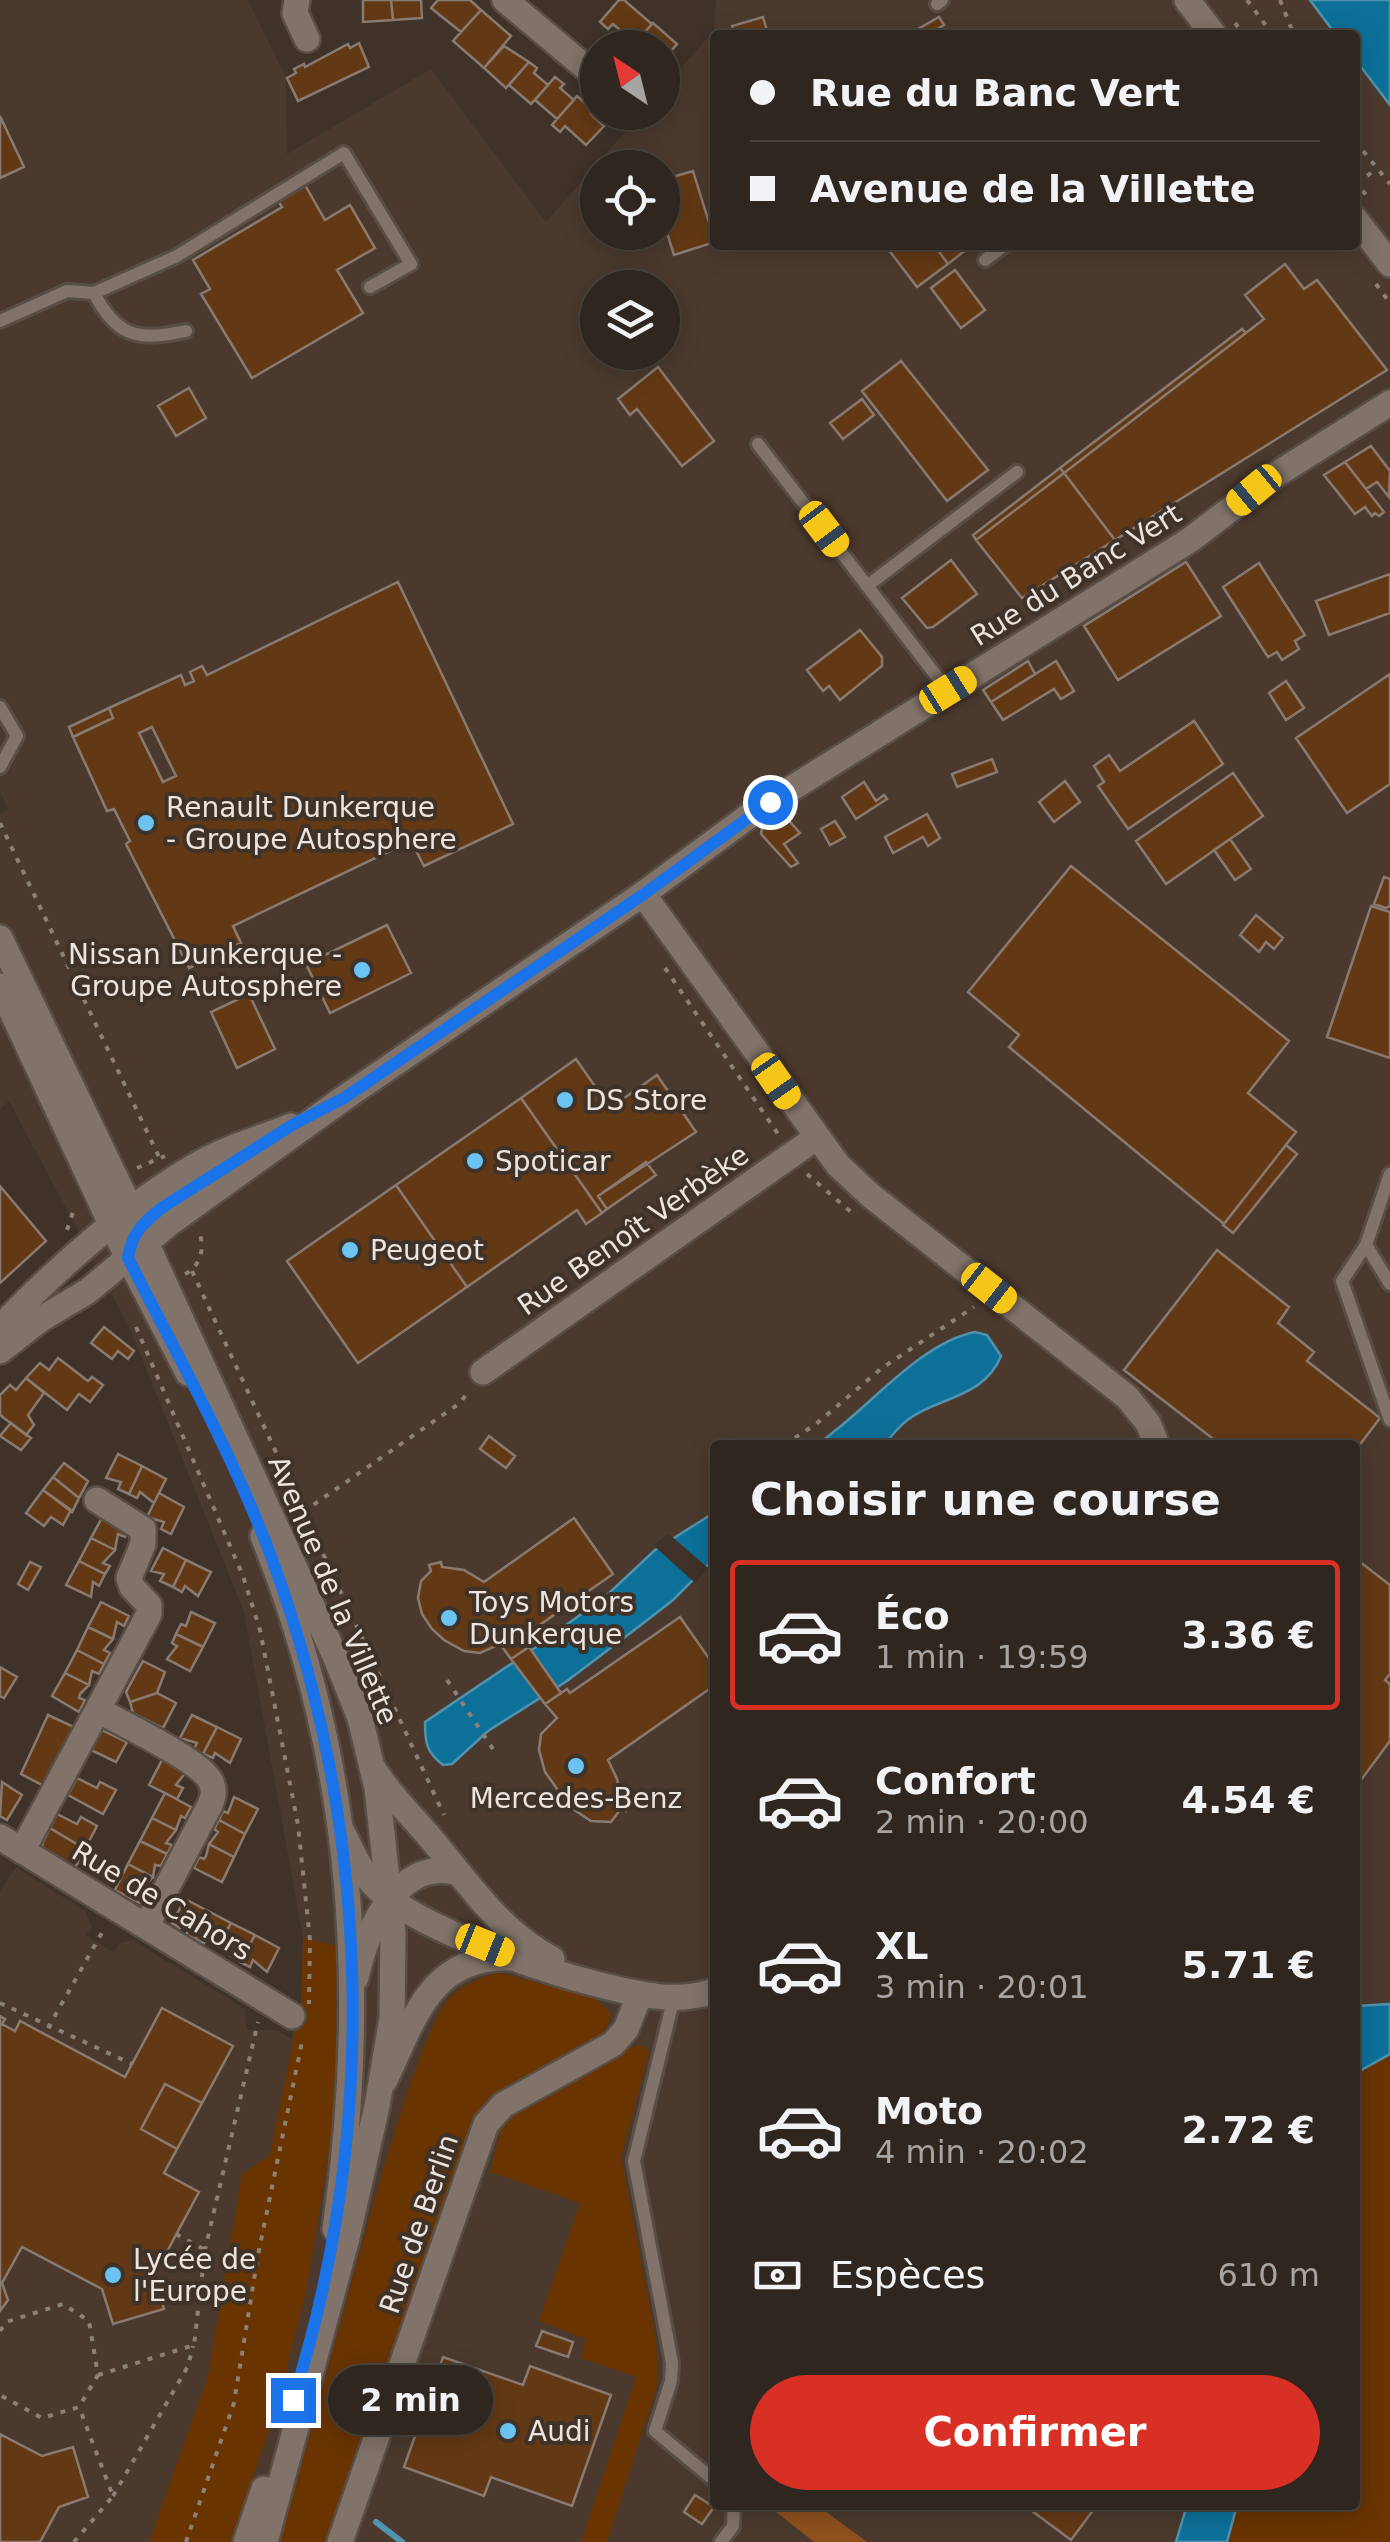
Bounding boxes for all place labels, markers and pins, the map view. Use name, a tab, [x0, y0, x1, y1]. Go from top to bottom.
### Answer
place label: Renault Dunkerque - Groupe Autosphere	[166, 791, 457, 856]
marker: Renault Dunkerque - Groupe Autosphere	[135, 812, 157, 834]
place label: Nissan Dunkerque - Groupe Autosphere	[68, 938, 342, 1003]
marker: Nissan Dunkerque - Groupe Autosphere	[351, 959, 373, 981]
place label: DS Store	[585, 1084, 707, 1117]
marker: DS Store	[554, 1089, 576, 1111]
place label: Spoticar	[495, 1145, 611, 1178]
marker: Spoticar	[464, 1150, 486, 1172]
place label: Peugeot	[370, 1234, 484, 1267]
marker: Peugeot	[339, 1239, 361, 1261]
place label: Toys Motors Dunkerque	[468, 1586, 634, 1651]
marker: Toys Motors Dunkerque	[438, 1607, 460, 1629]
marker: Mercedes-Benz	[565, 1755, 587, 1777]
place label: Mercedes-Benz	[470, 1782, 682, 1815]
place label: Lycée de l'Europe	[133, 2243, 256, 2308]
marker: Lycée de l'Europe	[102, 2264, 124, 2286]
place label: Audi	[528, 2415, 590, 2448]
marker: Audi	[497, 2420, 519, 2442]

